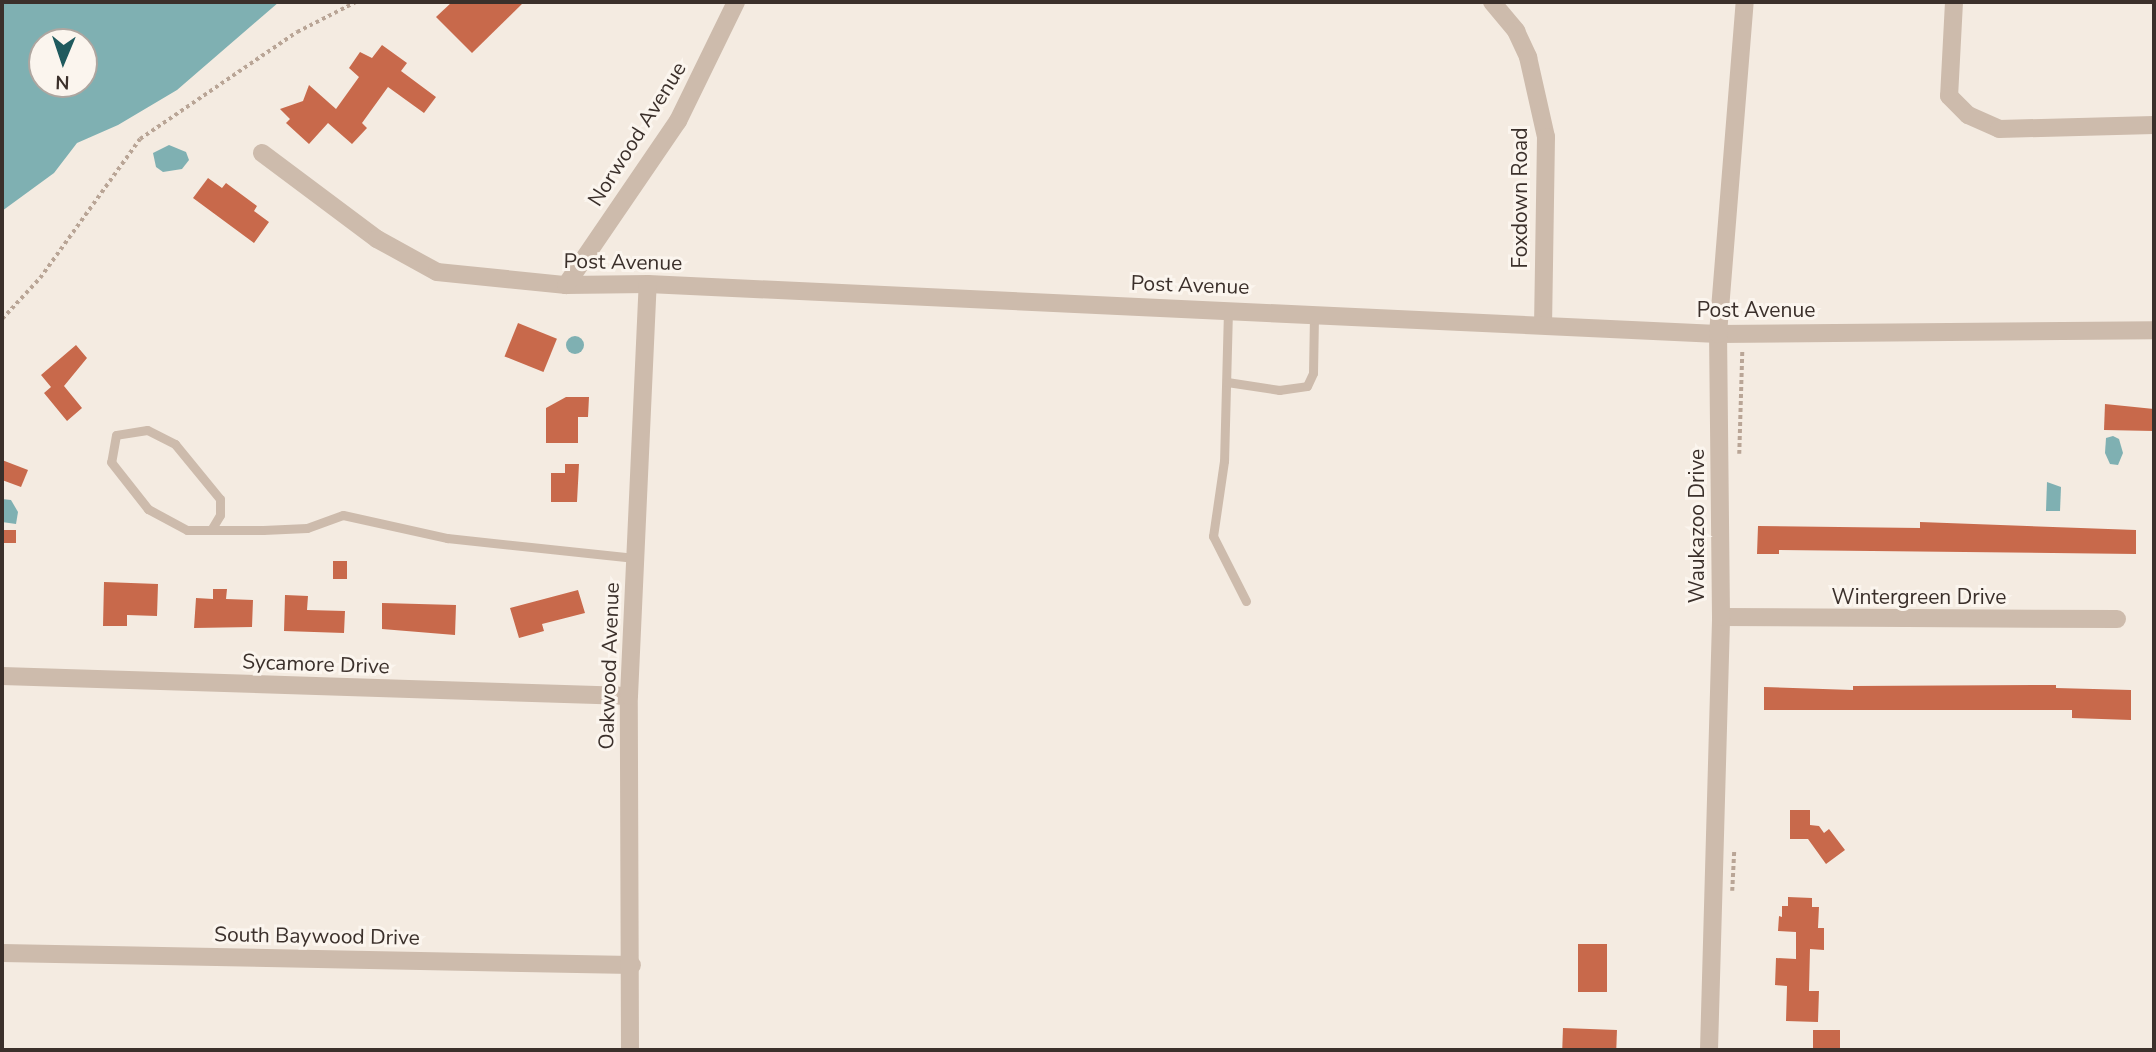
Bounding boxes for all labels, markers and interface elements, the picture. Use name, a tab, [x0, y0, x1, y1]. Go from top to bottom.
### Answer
north arrow	[28, 28, 98, 98]
street label: Norwood Avenue	[583, 57, 691, 211]
text: N	[55, 69, 70, 95]
street label: Foxdown Road	[1507, 128, 1533, 268]
street label: Post Avenue	[563, 248, 683, 276]
street label: Post Avenue	[1130, 270, 1250, 300]
street label: Post Avenue	[1697, 297, 1815, 323]
street label: Waukazoo Drive	[1684, 449, 1710, 603]
street label: Oakwood Avenue	[593, 582, 625, 750]
street label: Wintergreen Drive	[1832, 584, 2006, 610]
street label: Sycamore Drive	[242, 649, 390, 679]
street label: South Baywood Drive	[214, 922, 420, 950]

